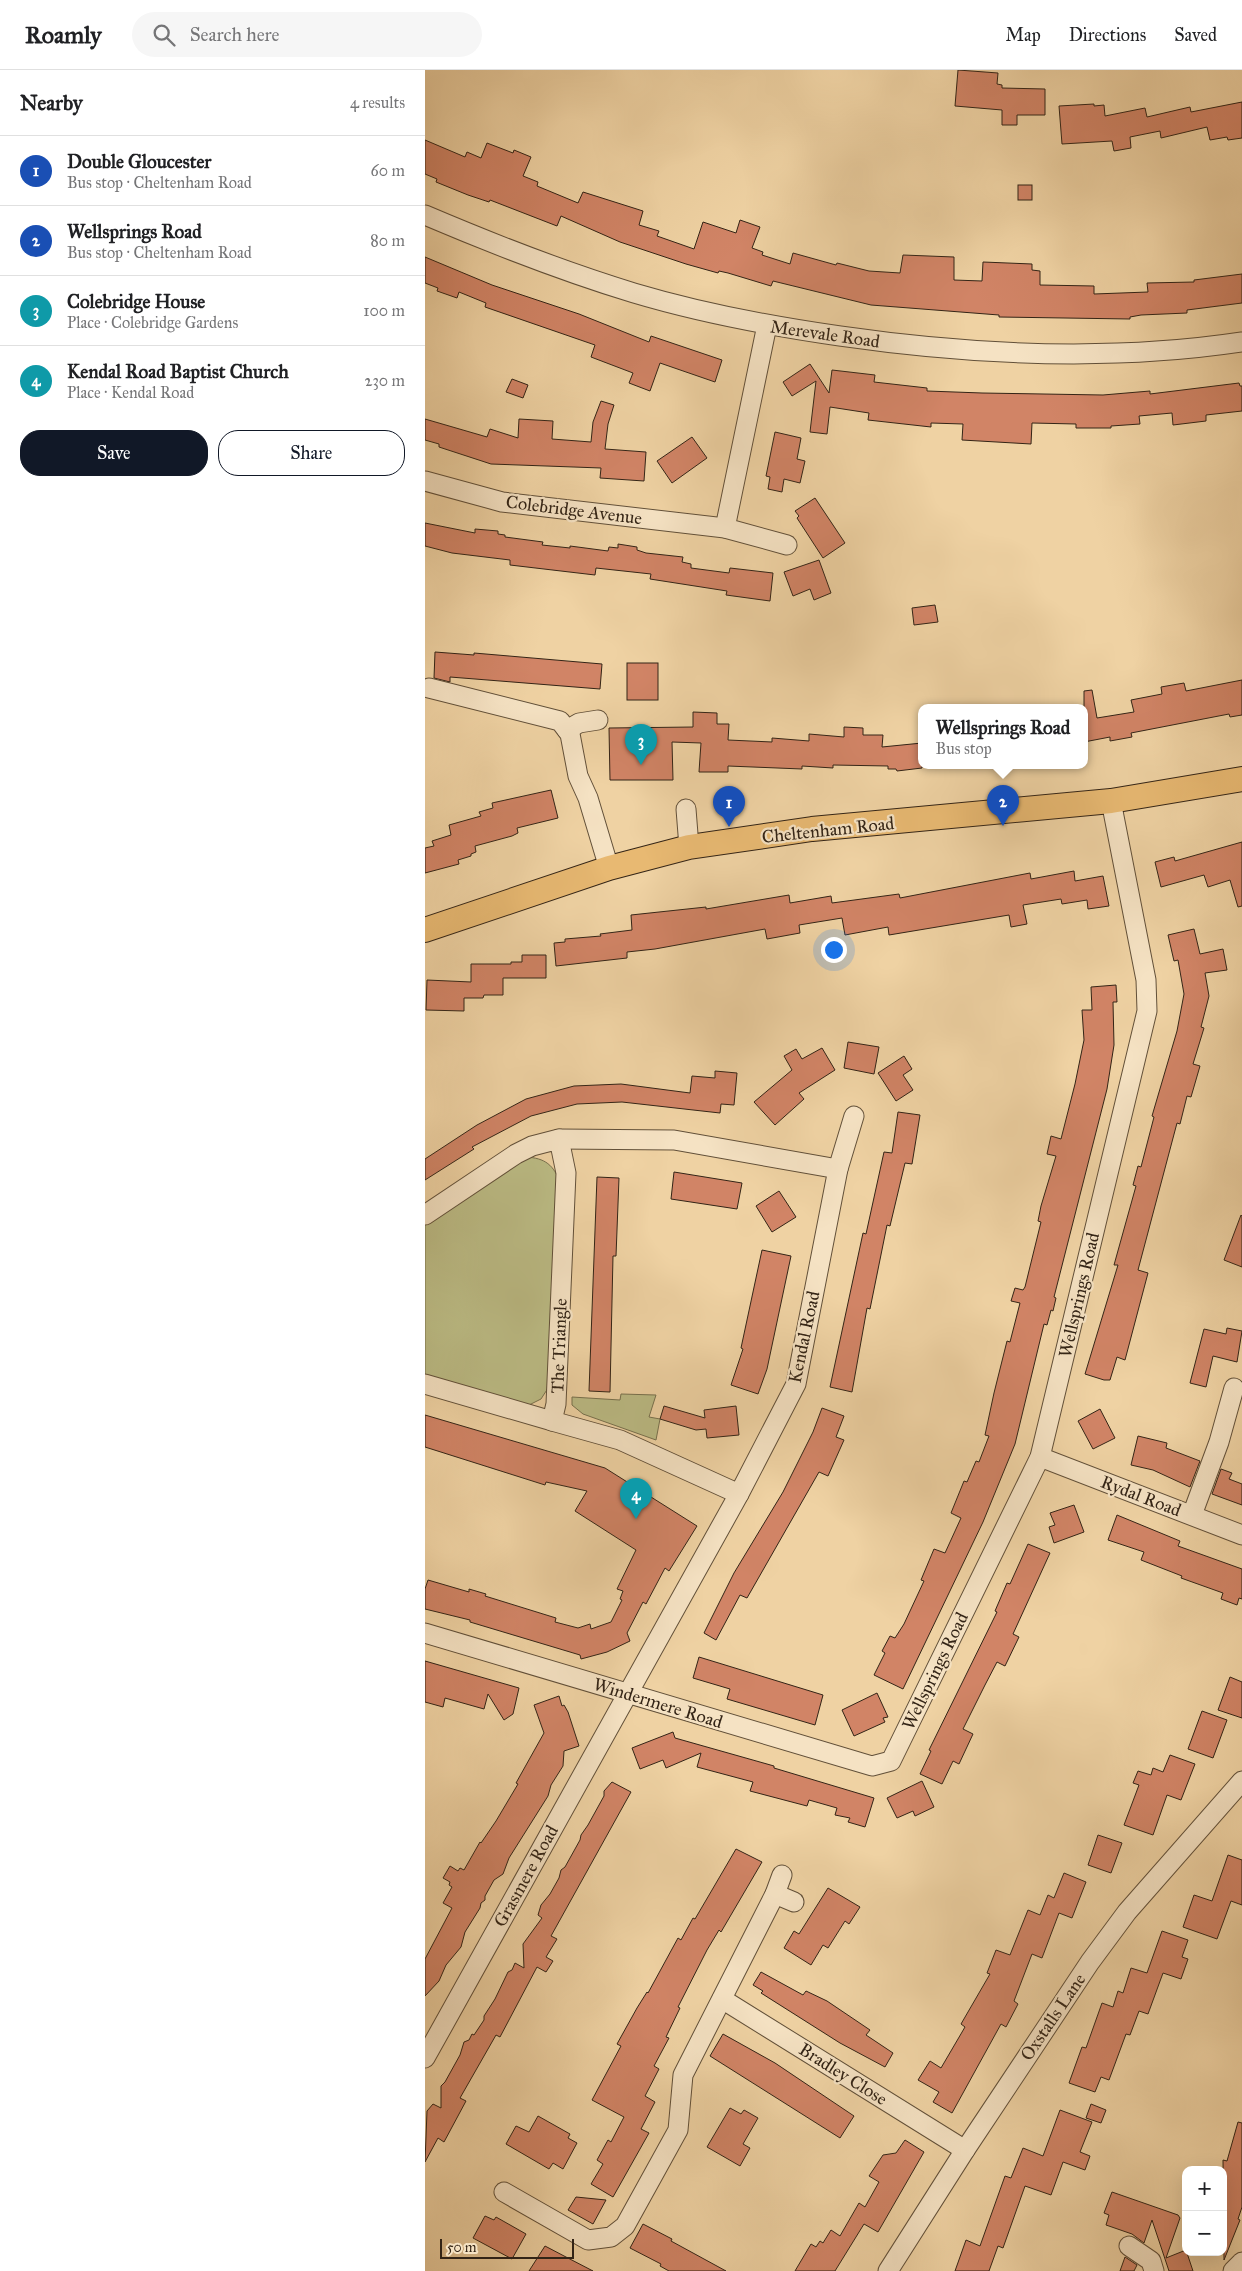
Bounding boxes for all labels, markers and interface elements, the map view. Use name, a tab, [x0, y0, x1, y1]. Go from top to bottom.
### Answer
search box	[132, 12, 482, 57]
text: Roamly	[25, 20, 102, 50]
icon: search	[150, 21, 178, 49]
text: Search here	[190, 23, 280, 46]
text: Map	[1005, 24, 1041, 46]
text: Directions	[1069, 24, 1146, 46]
text: Saved	[1174, 24, 1217, 46]
text: Nearby	[20, 90, 83, 116]
text: 4 results	[350, 93, 405, 112]
text: Double Gloucester	[67, 150, 211, 173]
text: 1	[33, 161, 39, 180]
text: 60 m	[371, 161, 405, 180]
text: Bus stop · Cheltenham Road	[67, 173, 252, 192]
text: Wellsprings Road	[67, 220, 202, 243]
text: 2	[32, 231, 40, 250]
text: 80 m	[370, 231, 405, 250]
text: Bus stop · Cheltenham Road	[67, 243, 252, 262]
text: Colebridge House	[67, 290, 205, 313]
text: 3	[33, 301, 39, 320]
text: 100 m	[363, 301, 405, 320]
text: Place · Colebridge Gardens	[67, 313, 238, 332]
street label: Merevale Road	[769, 315, 881, 353]
text: Kendal Road Baptist Church	[67, 360, 289, 383]
text: 4	[32, 371, 40, 390]
text: 230 m	[365, 371, 405, 390]
text: Place · Kendal Road	[67, 383, 194, 402]
button: Save	[20, 430, 208, 476]
button: Share	[218, 430, 405, 476]
street label: Colebridge Avenue	[505, 491, 643, 530]
popup	[918, 704, 1088, 769]
text: Wellsprings Road	[936, 716, 1070, 739]
pin: 3	[625, 724, 657, 765]
text: Bus stop	[936, 739, 992, 758]
pin: 2	[987, 785, 1019, 826]
pin: 1	[713, 786, 745, 827]
street label: Cheltenham Road	[761, 812, 895, 848]
your location	[821, 937, 847, 963]
street label: Wellsprings Road	[1054, 1230, 1105, 1360]
street label: Kendal Road	[784, 1289, 824, 1385]
street label: The Triangle	[546, 1298, 573, 1394]
street label: Rydal Road	[1098, 1471, 1184, 1521]
pin: 4	[620, 1478, 652, 1519]
street label: Wellsprings Road	[897, 1609, 974, 1734]
street label: Windermere Road	[591, 1673, 725, 1733]
street label: Grasmere Road	[489, 1821, 563, 1931]
street label: Oxstalls Lane	[1016, 1969, 1090, 2065]
street label: Bradley Close	[795, 2038, 891, 2110]
map controls	[1182, 2166, 1227, 2256]
button: +	[1182, 2166, 1227, 2211]
button: −	[1182, 2211, 1227, 2256]
scale bar	[440, 2236, 574, 2259]
text: 50 m	[447, 2239, 476, 2256]

